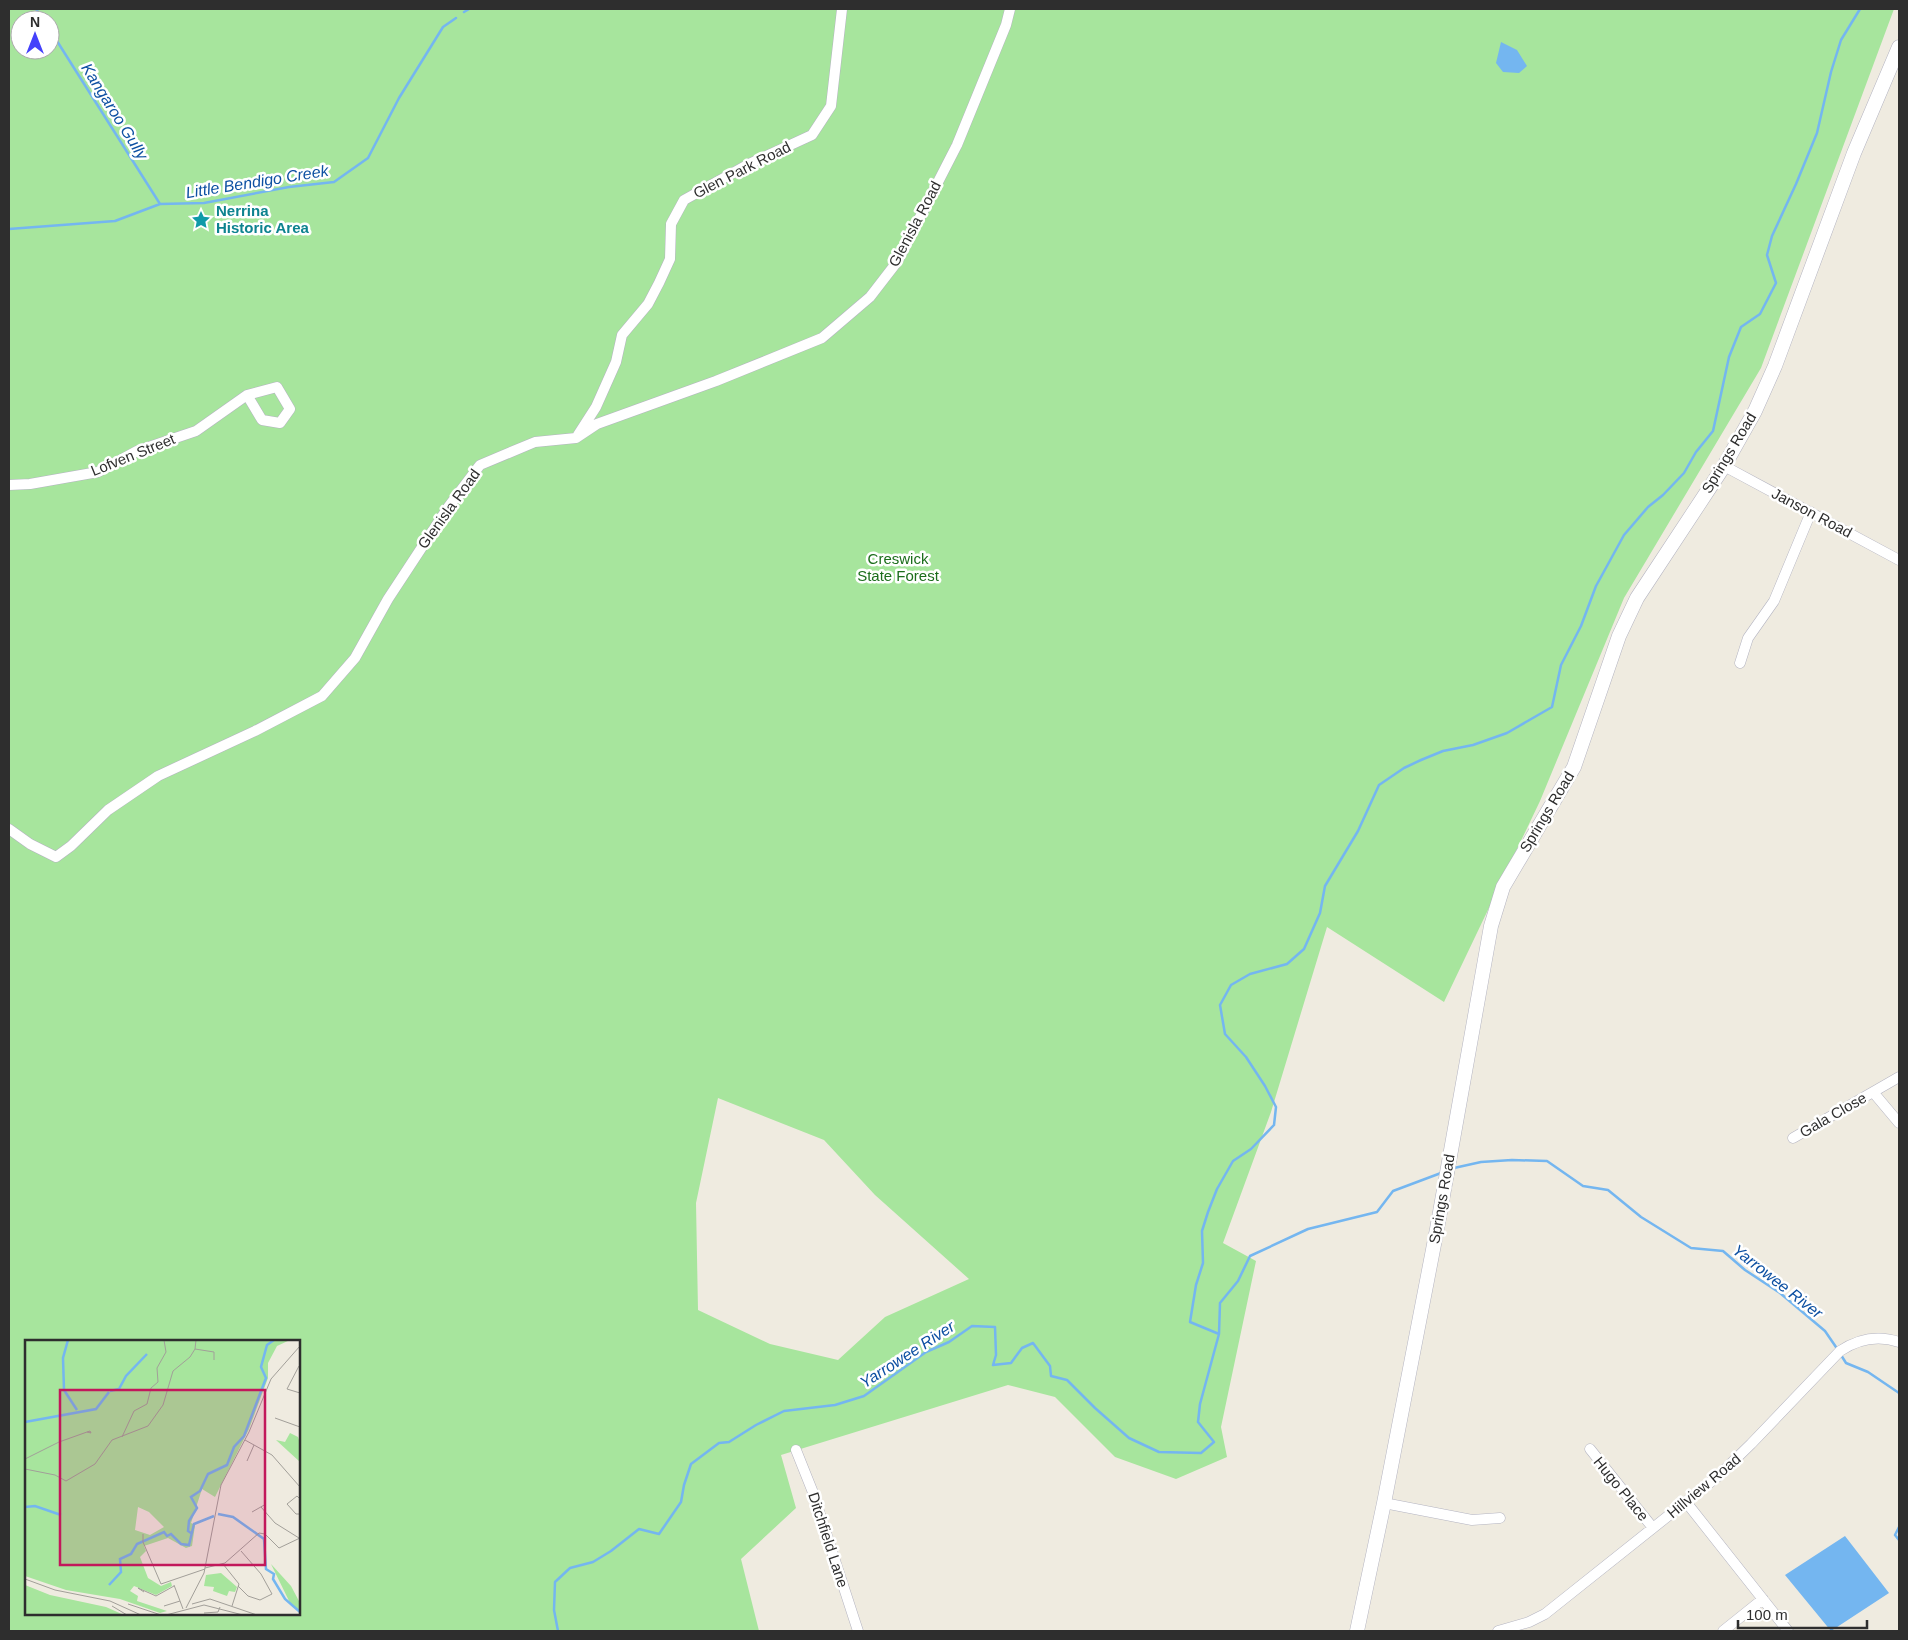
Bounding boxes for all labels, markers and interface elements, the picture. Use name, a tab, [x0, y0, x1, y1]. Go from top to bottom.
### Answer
north arrow	[10, 10, 60, 60]
text: N	[30, 14, 40, 30]
water label: Kangaroo Gully	[78, 60, 152, 163]
street label: Glen Park Road	[690, 138, 793, 201]
water label: Little Bendigo Creek	[185, 162, 331, 201]
street label: Glenisla Road	[885, 178, 944, 269]
place label: Nerrina Historic Area	[216, 202, 309, 236]
place icon: Nerrina Historic Area	[190, 209, 212, 231]
street label: Springs Road	[1698, 409, 1759, 496]
street label: Lofven Street	[88, 430, 178, 479]
street label: Glenisla Road	[414, 466, 483, 552]
street label: Janson Road	[1769, 484, 1855, 541]
park label: Creswick State Forest	[857, 550, 940, 584]
street label: Springs Road	[1516, 768, 1577, 855]
street label: Gala Close	[1796, 1089, 1869, 1140]
street label: Springs Road	[1425, 1153, 1458, 1245]
water label: Yarrowee River	[1729, 1241, 1826, 1322]
water label: Yarrowee River	[857, 1317, 958, 1391]
inset map	[25, 1340, 300, 1615]
street label: Hillview Road	[1663, 1450, 1744, 1521]
street label: Hugo Place	[1590, 1453, 1652, 1524]
street label: Ditchfield Lane	[805, 1490, 852, 1590]
scale bar	[1738, 1598, 1867, 1630]
text: 100 m	[1746, 1606, 1788, 1623]

